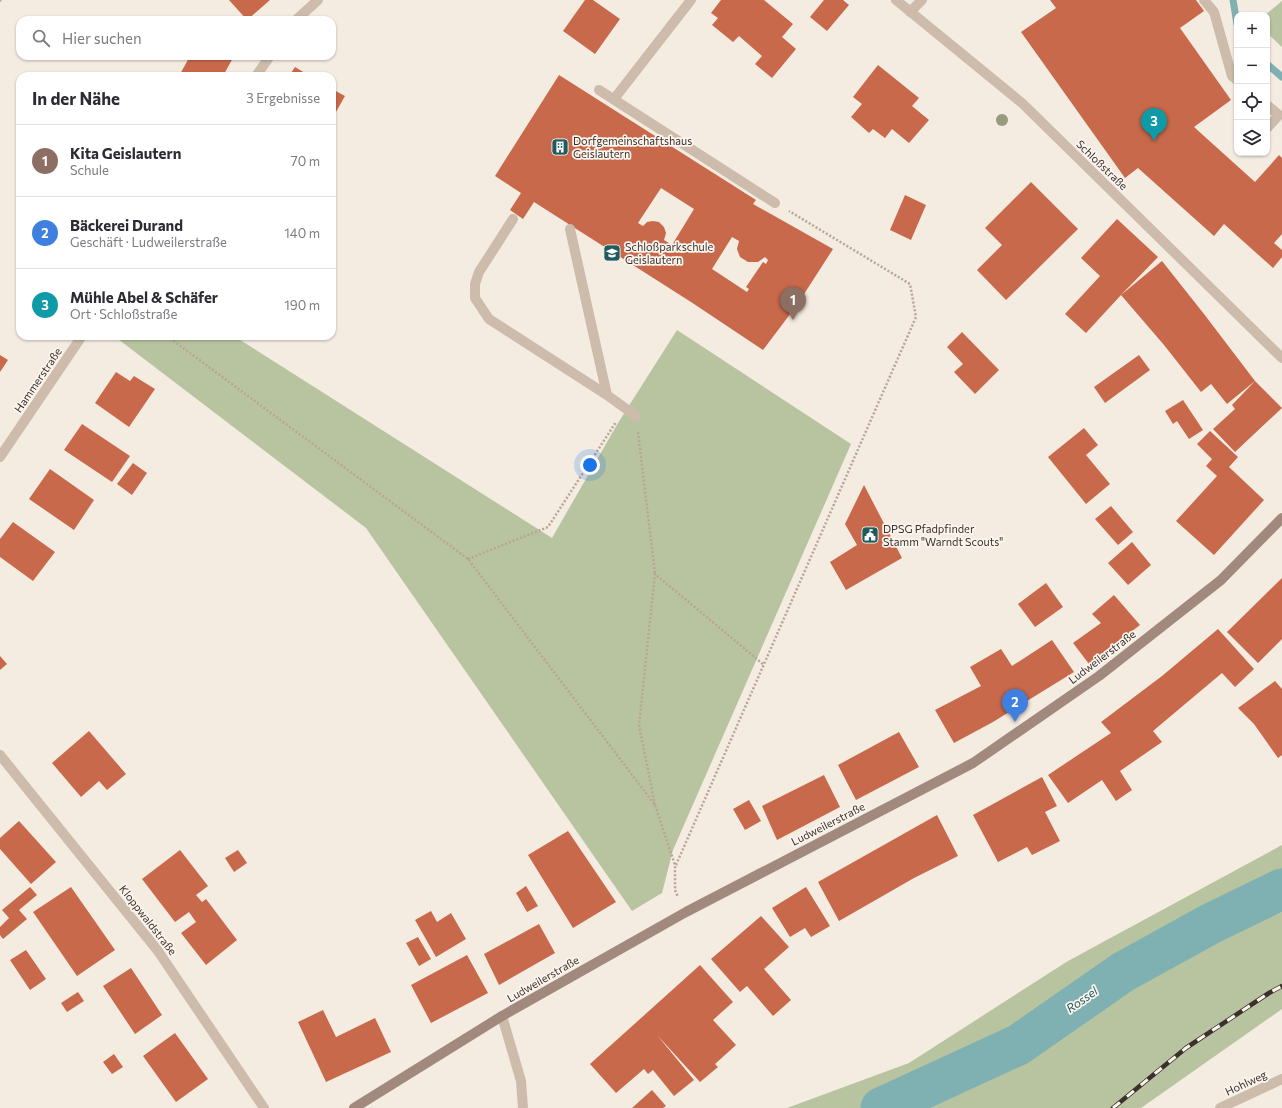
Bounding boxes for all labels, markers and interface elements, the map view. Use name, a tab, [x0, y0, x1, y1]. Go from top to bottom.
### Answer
map controls	[1234, 12, 1270, 156]
button: +	[1234, 12, 1270, 48]
search box	[16, 16, 336, 60]
icon: search	[30, 27, 52, 49]
text: Hier suchen	[62, 29, 142, 47]
button: −	[1234, 48, 1270, 84]
button: locate	[1234, 84, 1270, 120]
text: In der Nähe	[32, 88, 120, 109]
text: 3 Ergebnisse	[246, 90, 320, 106]
pin: 3	[1141, 108, 1167, 141]
button: layers	[1234, 120, 1270, 156]
place label: Dorfgemeinschaftshaus Geislautern	[573, 134, 692, 160]
building icon: Dorfgemeinschaftshaus Geislautern	[550, 137, 570, 157]
street label: Schloßstraße	[1074, 137, 1131, 192]
text: Kita Geislautern	[70, 144, 181, 162]
text: 1	[42, 153, 48, 169]
text: 70 m	[291, 153, 320, 169]
text: Schule	[70, 162, 109, 178]
text: Bäckerei Durand	[70, 216, 183, 234]
text: 2	[41, 225, 49, 241]
text: 140 m	[284, 225, 320, 241]
text: Geschäft · Ludweilerstraße	[70, 234, 227, 250]
place label: Schloßparkschule Geislautern	[625, 240, 713, 266]
school or university icon: Schloßparkschule Geislautern	[602, 243, 622, 263]
pin: 1	[780, 287, 806, 320]
text: Mühle Abel & Schäfer	[70, 288, 218, 306]
text: 3	[41, 297, 49, 313]
text: 190 m	[284, 297, 320, 313]
text: Ort · Schloßstraße	[70, 306, 177, 322]
street label: Hammerstraße	[11, 345, 64, 415]
your location	[580, 455, 600, 475]
place label: DPSG Pfadpfinder Stamm "Warndt Scouts"	[883, 522, 1003, 548]
public building icon: DPSG Pfadpfinder Stamm "Warndt Scouts"	[860, 525, 880, 545]
street label: Ludweilerstraße	[1066, 627, 1138, 686]
pin: 2	[1002, 689, 1028, 722]
street label: Ludweilerstraße	[789, 799, 867, 848]
street label: Kloppwaldstraße	[117, 882, 180, 957]
street label: Ludweilerstraße	[505, 953, 581, 1004]
water label: Rossel	[1063, 983, 1101, 1015]
street label: Hohlweg	[1223, 1067, 1269, 1098]

